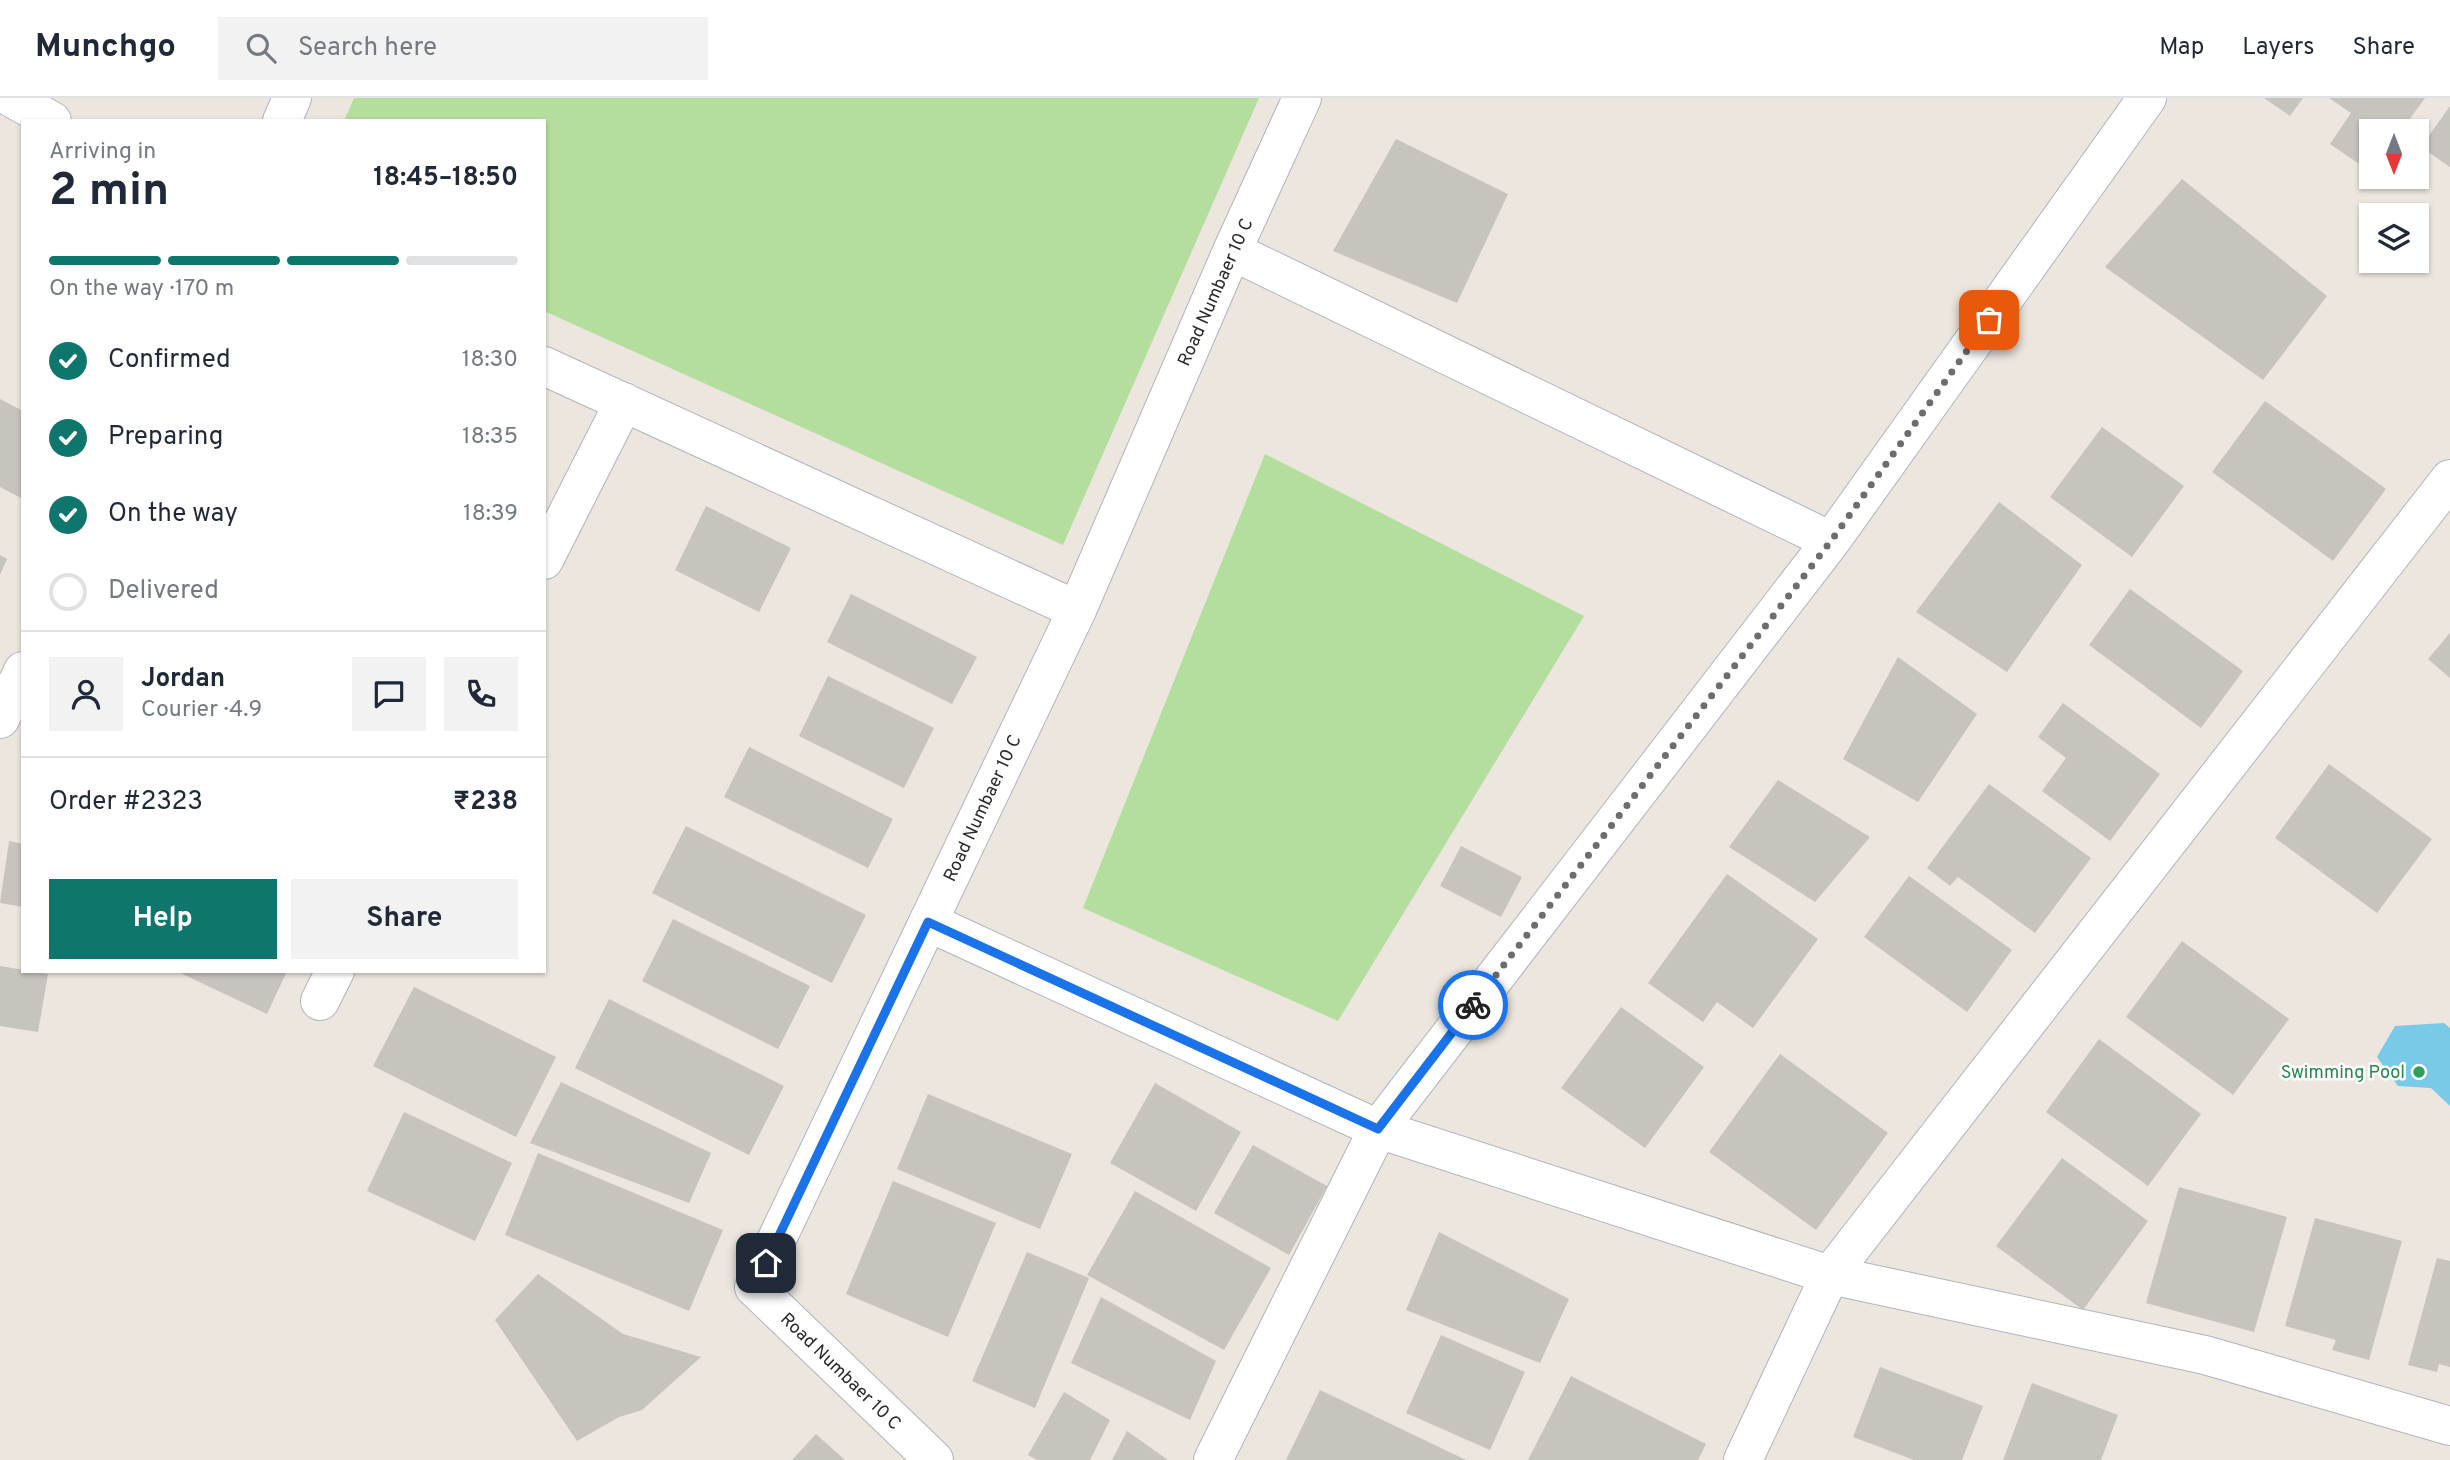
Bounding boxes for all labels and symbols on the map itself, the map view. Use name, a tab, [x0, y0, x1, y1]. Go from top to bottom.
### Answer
north arrow	[2359, 119, 2429, 189]
street label: Road Numbaer 10 C	[1173, 215, 1259, 370]
pin	[1959, 290, 2019, 350]
street label: Road Numbaer 10 C	[939, 731, 1027, 886]
courier	[1438, 970, 1508, 1040]
place label: Swimming Pool	[2281, 1062, 2405, 1085]
marker: Swimming Pool	[2411, 1064, 2427, 1080]
pin	[736, 1233, 796, 1293]
street label: Road Numbaer 10 C	[775, 1308, 905, 1436]

